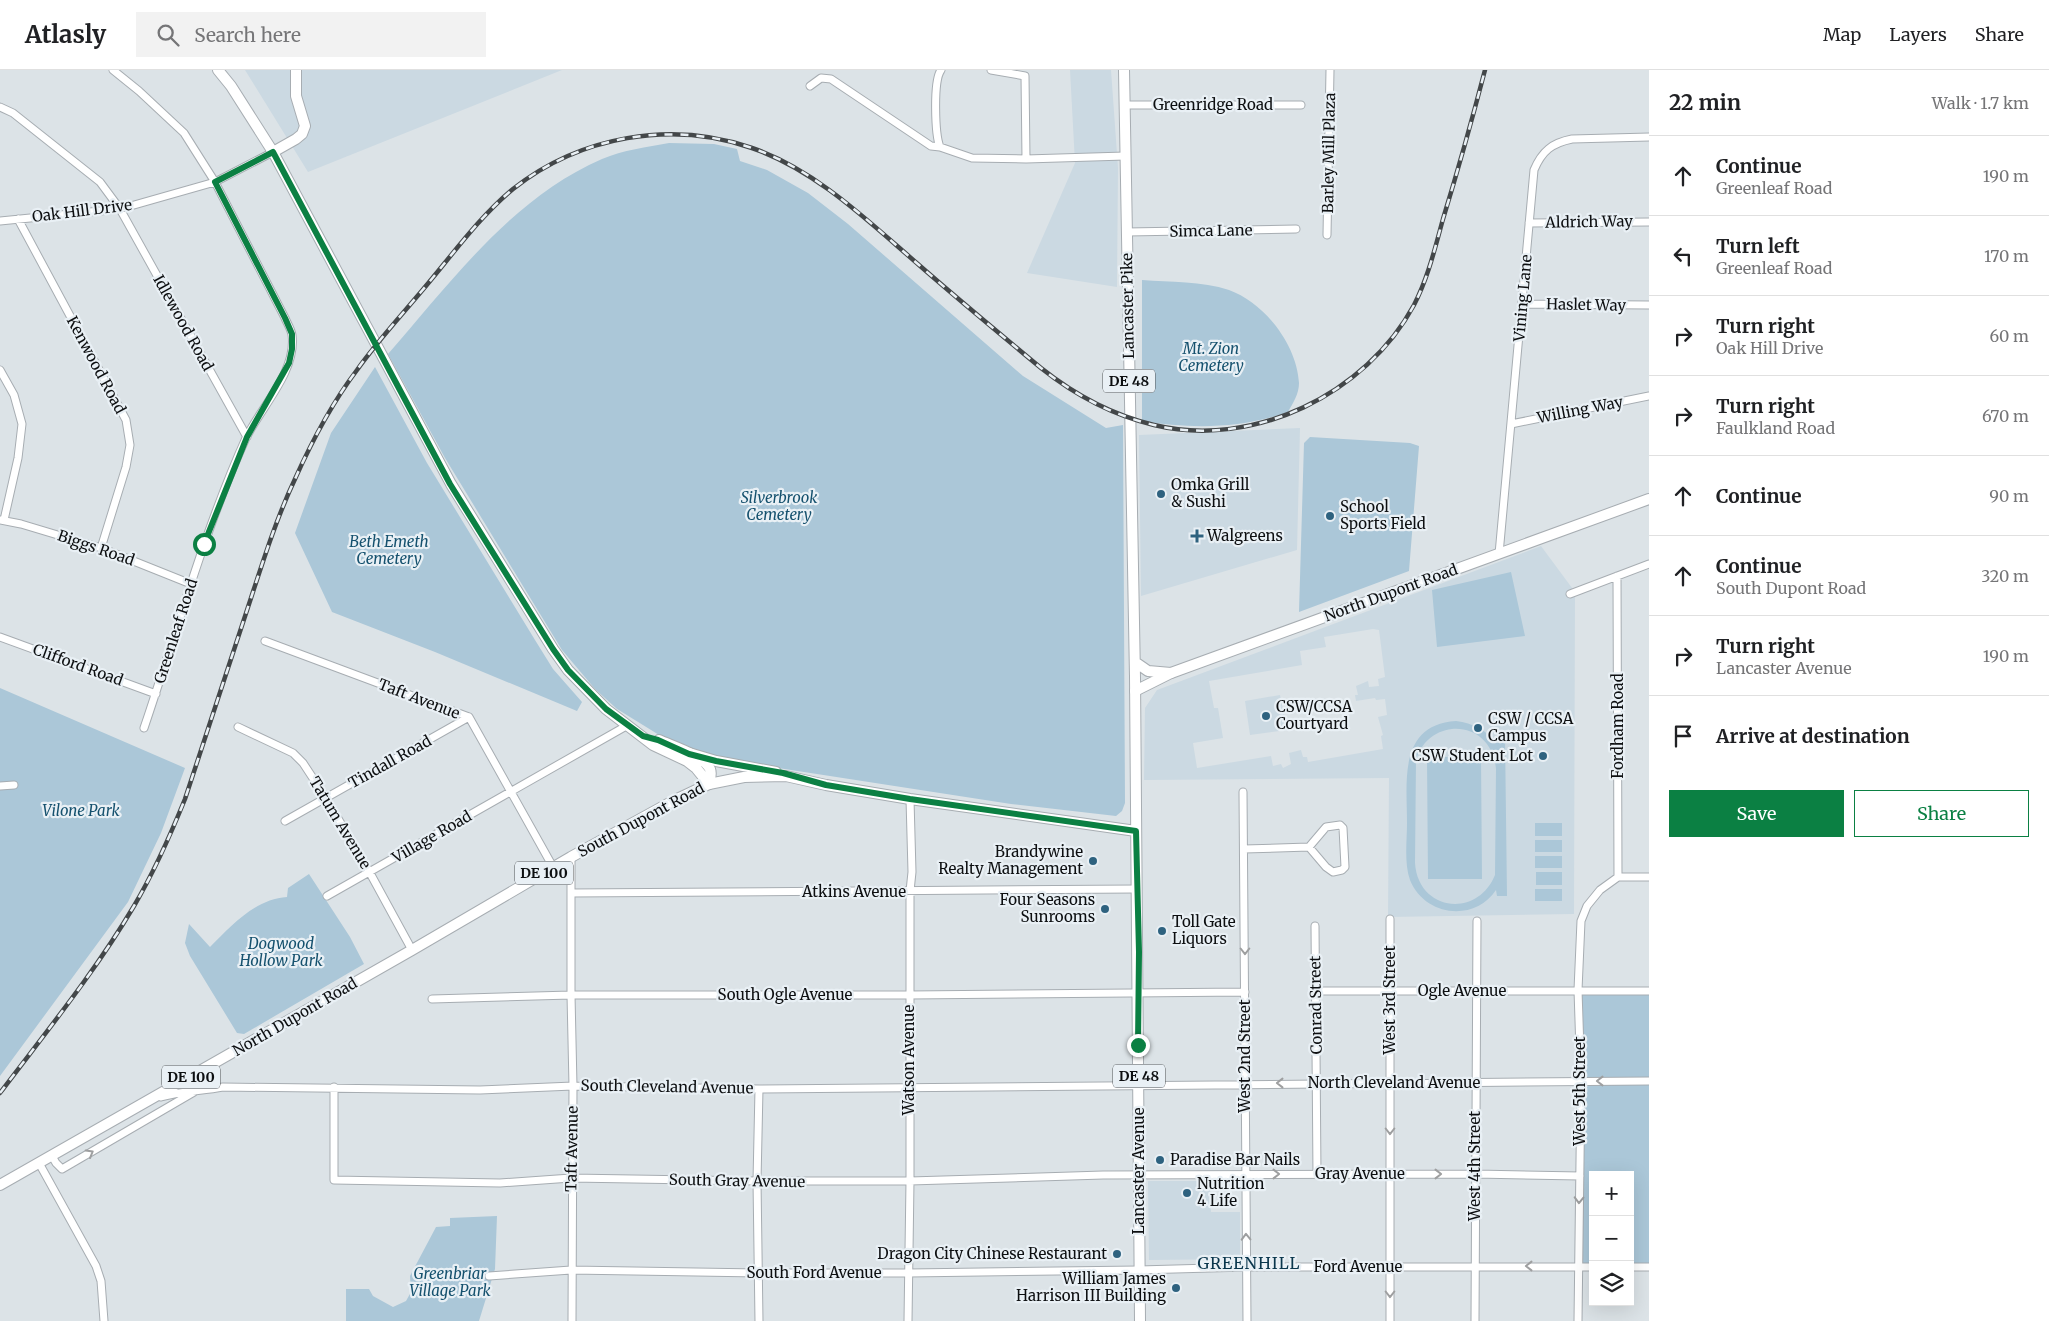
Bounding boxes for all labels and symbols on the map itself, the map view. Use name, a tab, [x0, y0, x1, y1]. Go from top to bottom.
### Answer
street label: Barley Mill Plaza	[1318, 92, 1339, 214]
street label: Greenridge Road	[1153, 95, 1273, 114]
street label: Oak Hill Drive	[31, 195, 133, 226]
street label: Aldrich Way	[1544, 211, 1633, 232]
street label: Simca Lane	[1169, 220, 1253, 241]
street label: Lancaster Pike	[1117, 253, 1138, 359]
street label: Vining Lane	[1509, 253, 1536, 343]
street label: Idlewood Road	[149, 271, 218, 374]
street label: Haslet Way	[1546, 294, 1626, 315]
street label: Kenwood Road	[63, 313, 130, 417]
park label: Mt. Zion Cemetery	[1178, 339, 1244, 375]
road number: DE 48	[1103, 370, 1155, 392]
street label: Willing Way	[1534, 392, 1625, 427]
place label: Omka Grill & Sushi	[1171, 475, 1250, 511]
park label: Silverbrook Cemetery	[741, 488, 818, 524]
marker: Omka Grill & Sushi	[1155, 488, 1167, 500]
place label: School Sports Field	[1340, 497, 1426, 533]
marker: School Sports Field	[1324, 510, 1336, 522]
street label: Biggs Road	[55, 525, 137, 570]
place label: Walgreens	[1206, 526, 1283, 545]
marker: Walgreens	[1191, 530, 1203, 542]
park label: Beth Emeth Cemetery	[349, 532, 429, 568]
route start	[193, 533, 216, 556]
street label: North Dupont Road	[1321, 560, 1460, 626]
street label: Greenleaf Road	[150, 576, 201, 686]
street label: Clifford Road	[31, 639, 126, 690]
street label: Fordham Road	[1608, 673, 1627, 779]
street label: Taft Avenue	[376, 674, 463, 723]
place label: CSW/CCSA Courtyard	[1276, 697, 1353, 733]
place label: CSW / CCSA Campus	[1488, 709, 1574, 745]
marker: CSW/CCSA Courtyard	[1260, 710, 1272, 722]
marker: CSW / CCSA Campus	[1472, 722, 1484, 734]
street label: Tindall Road	[345, 731, 435, 792]
place label: CSW Student Lot	[1412, 746, 1533, 765]
marker: CSW Student Lot	[1537, 750, 1549, 762]
street label: Tatum Avenue	[305, 773, 376, 873]
street label: South Dupont Road	[574, 778, 707, 861]
park label: Vilone Park	[42, 801, 120, 820]
street label: Village Road	[388, 806, 475, 867]
place label: Brandywine Realty Management	[938, 842, 1083, 878]
marker: Brandywine Realty Management	[1087, 855, 1099, 867]
road number: DE 100	[515, 861, 573, 884]
street label: Atkins Avenue	[801, 882, 906, 901]
place label: Four Seasons Sunrooms	[1000, 890, 1095, 926]
marker: Four Seasons Sunrooms	[1099, 903, 1111, 915]
place label: Toll Gate Liquors	[1172, 912, 1236, 948]
marker: Toll Gate Liquors	[1156, 925, 1168, 937]
park label: Dogwood Hollow Park	[238, 934, 323, 970]
street label: West 3rd Street	[1380, 945, 1399, 1056]
one-way arrow	[1240, 948, 1250, 955]
street label: Conrad Street	[1305, 955, 1326, 1054]
street label: North Dupont Road	[229, 973, 360, 1060]
street label: Ogle Avenue	[1418, 981, 1506, 1000]
street label: South Ogle Avenue	[718, 985, 853, 1004]
street label: West 2nd Street	[1235, 999, 1254, 1114]
street label: Watson Avenue	[899, 1005, 918, 1116]
route end	[1127, 1034, 1150, 1057]
street label: West 5th Street	[1570, 1036, 1589, 1147]
road number: DE 48	[1113, 1064, 1165, 1088]
road number: DE 100	[162, 1066, 220, 1089]
street label: North Cleveland Avenue	[1308, 1073, 1480, 1092]
street label: South Cleveland Avenue	[580, 1075, 754, 1098]
one-way arrow	[1596, 1076, 1604, 1086]
one-way arrow	[1276, 1078, 1284, 1088]
street label: Taft Avenue	[561, 1106, 582, 1192]
street label: Lancaster Avenue	[1129, 1107, 1148, 1235]
street label: West 4th Street	[1465, 1111, 1484, 1222]
one-way arrow	[1385, 1128, 1395, 1136]
one-way arrow	[84, 1149, 93, 1159]
place label: Paradise Bar Nails	[1170, 1150, 1300, 1169]
marker: Paradise Bar Nails	[1154, 1154, 1166, 1166]
street label: Gray Avenue	[1315, 1164, 1405, 1183]
one-way arrow	[1272, 1169, 1280, 1180]
one-way arrow	[1434, 1169, 1442, 1179]
street label: South Gray Avenue	[669, 1170, 805, 1191]
place label: Nutrition 4 Life	[1197, 1174, 1264, 1210]
marker: Nutrition 4 Life	[1181, 1187, 1193, 1199]
one-way arrow	[1574, 1196, 1584, 1204]
one-way arrow	[1241, 1233, 1251, 1241]
place label: Dragon City Chinese Restaurant	[877, 1244, 1107, 1263]
marker: Dragon City Chinese Restaurant	[1111, 1248, 1123, 1260]
district label: GREENHILL	[1197, 1253, 1301, 1273]
street label: Ford Avenue	[1314, 1257, 1403, 1276]
one-way arrow	[1525, 1261, 1532, 1271]
street label: South Ford Avenue	[746, 1263, 882, 1282]
park label: Greenbriar Village Park	[409, 1264, 491, 1300]
place label: William James Harrison III Building	[1016, 1269, 1166, 1305]
marker: William James Harrison III Building	[1170, 1282, 1182, 1294]
one-way arrow	[1385, 1290, 1395, 1298]

